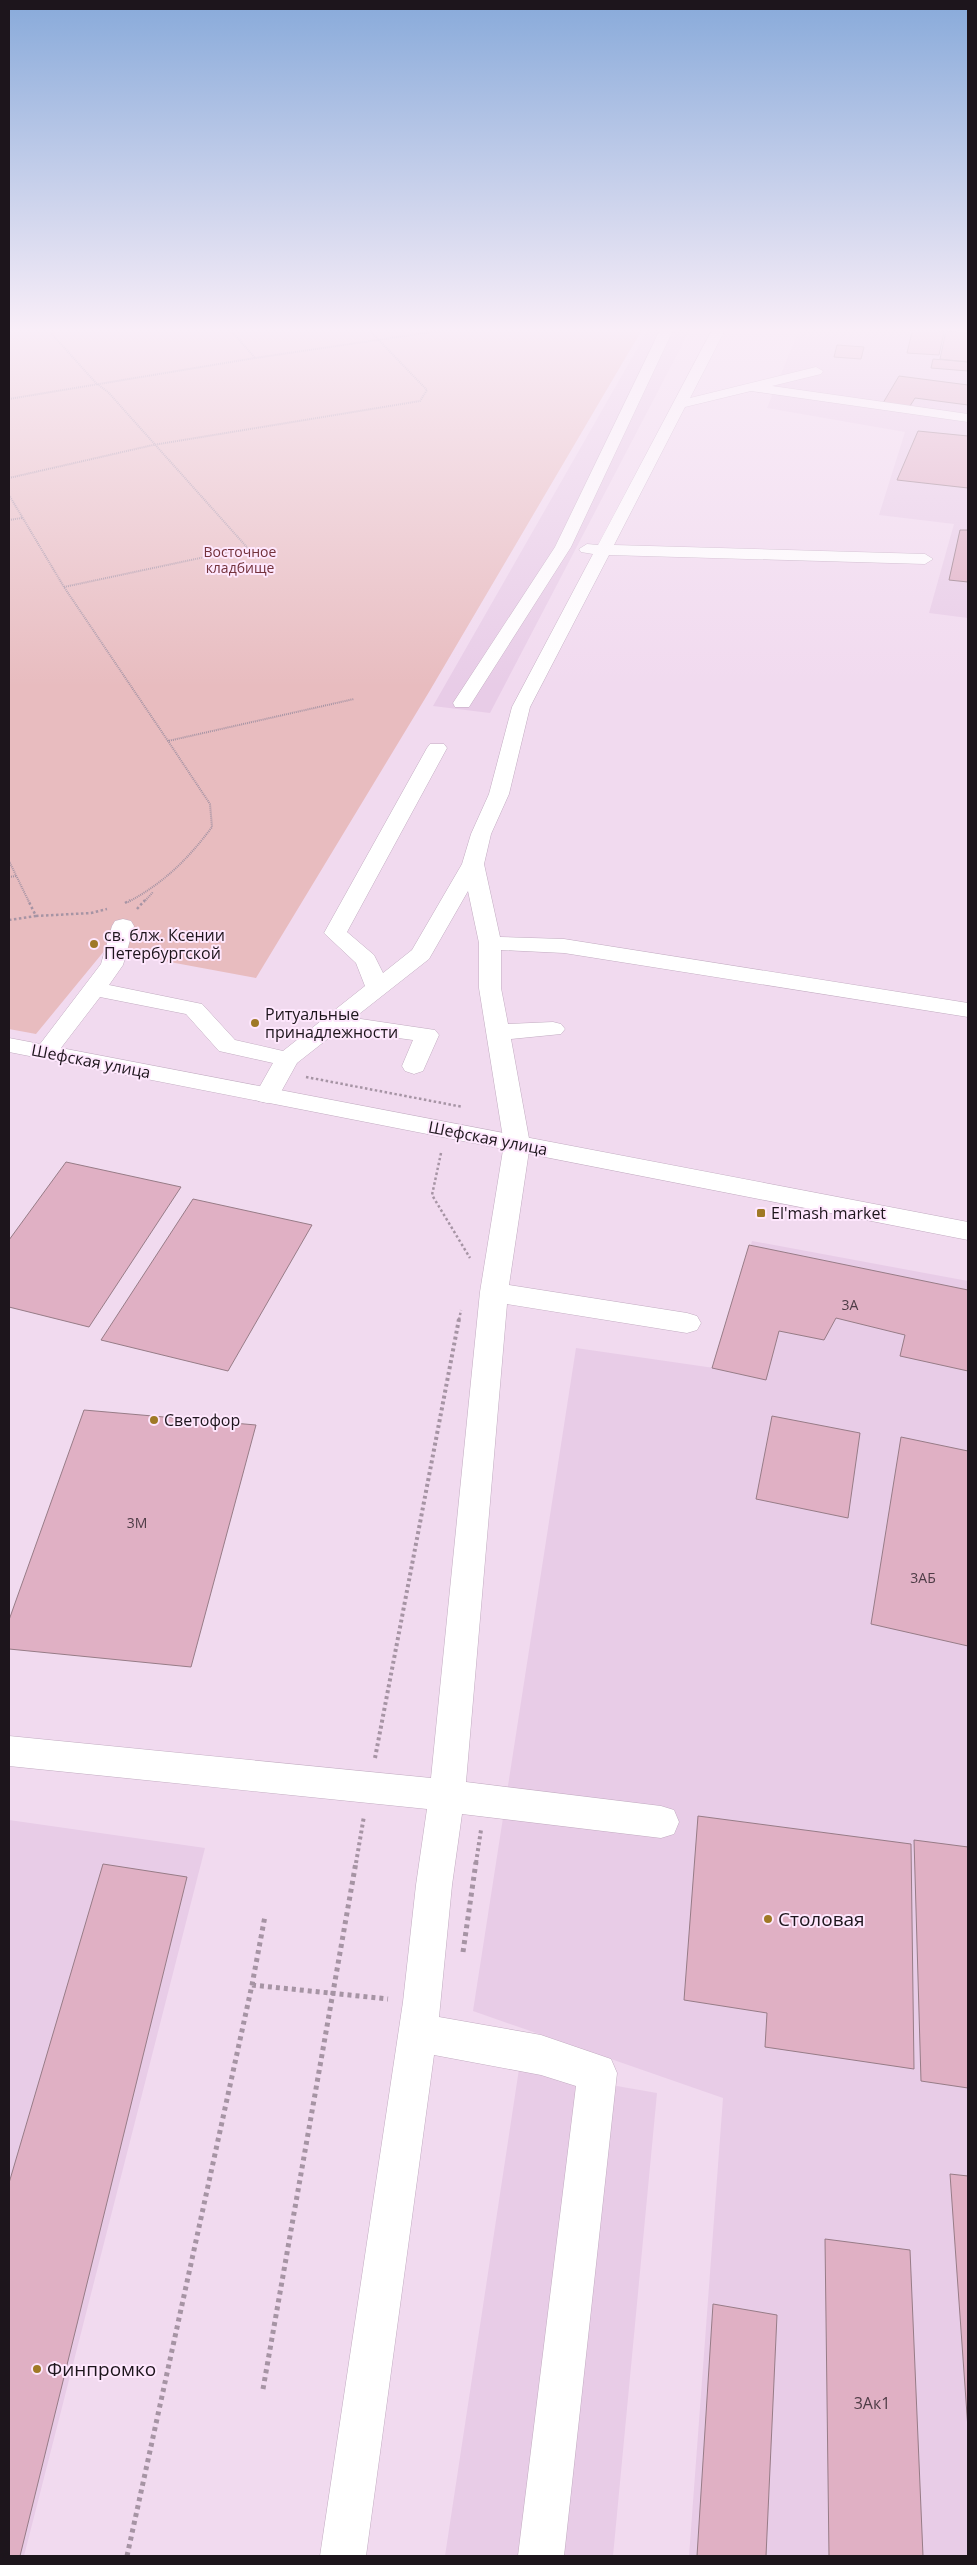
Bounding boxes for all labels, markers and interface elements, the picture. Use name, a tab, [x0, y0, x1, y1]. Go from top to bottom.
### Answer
park label: Восточное кладбище	[204, 542, 277, 577]
place label: св. блж. Ксении Петербургской	[104, 924, 225, 964]
marker: св. блж. Ксении Петербургской	[88, 938, 100, 950]
place label: Ритуальные принадлежности	[265, 1003, 398, 1043]
marker: Ритуальные принадлежности	[249, 1017, 261, 1029]
street label: Шефская улица	[29, 1039, 153, 1083]
street label: Шефская улица	[426, 1116, 550, 1160]
place label: El'mash market	[771, 1202, 886, 1224]
marker: El'mash market	[755, 1207, 767, 1219]
house number: 3А	[842, 1295, 859, 1314]
place label: Светофор	[164, 1409, 240, 1431]
marker: Светофор	[148, 1414, 160, 1426]
house number: 3М	[127, 1513, 147, 1532]
house number: 3АБ	[910, 1568, 936, 1587]
place label: Столовая	[778, 1906, 865, 1932]
marker: Столовая	[762, 1913, 774, 1925]
place label: Финпромко	[47, 2356, 156, 2382]
marker: Финпромко	[31, 2363, 43, 2375]
house number: 3Ак1	[854, 2392, 890, 2414]

